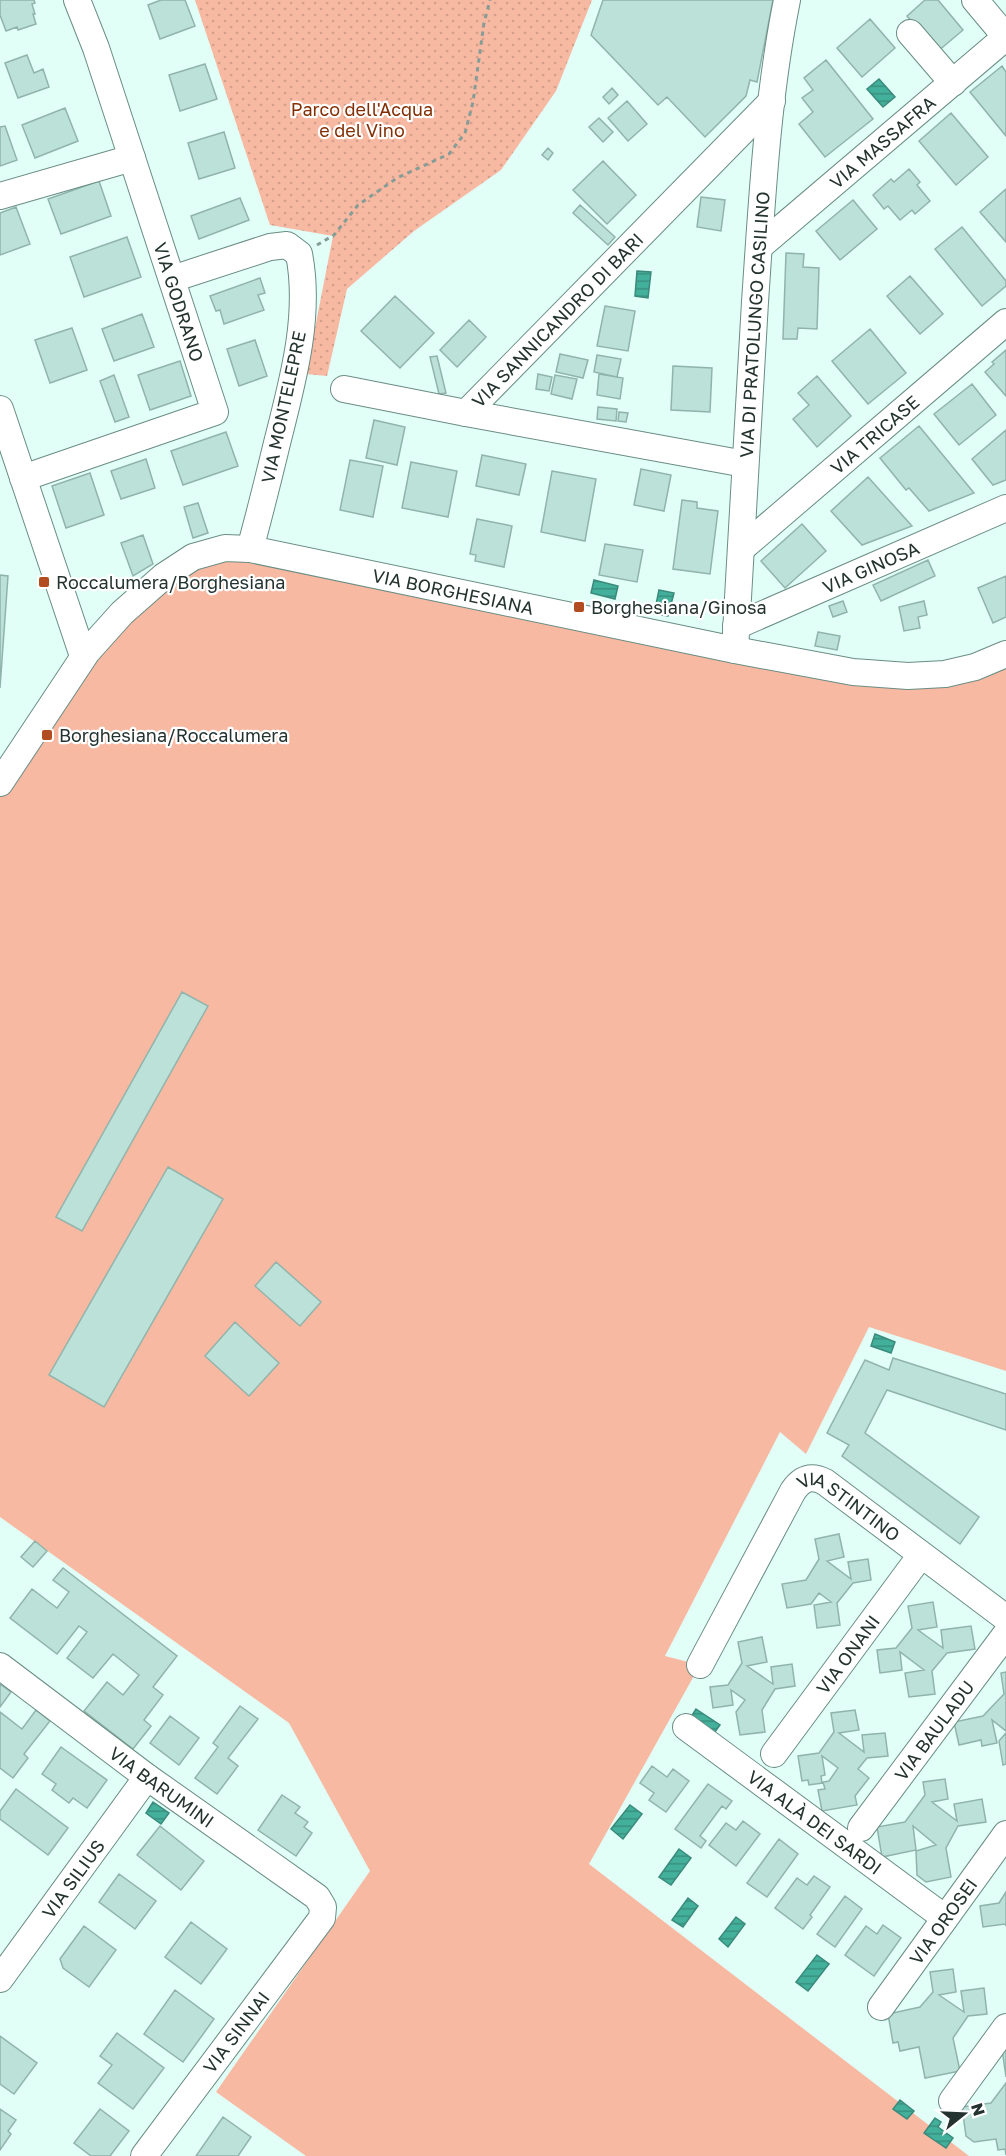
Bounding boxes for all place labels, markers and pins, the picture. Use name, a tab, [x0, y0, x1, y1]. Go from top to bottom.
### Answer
place label: Roccalumera/Borghesiana	[56, 571, 285, 593]
marker: Roccalumera/Borghesiana	[37, 575, 51, 589]
place label: Borghesiana/Ginosa	[591, 596, 767, 618]
marker: Borghesiana/Ginosa	[572, 600, 586, 614]
place label: Borghesiana/Roccalumera	[59, 724, 288, 746]
marker: Borghesiana/Roccalumera	[40, 728, 54, 742]

